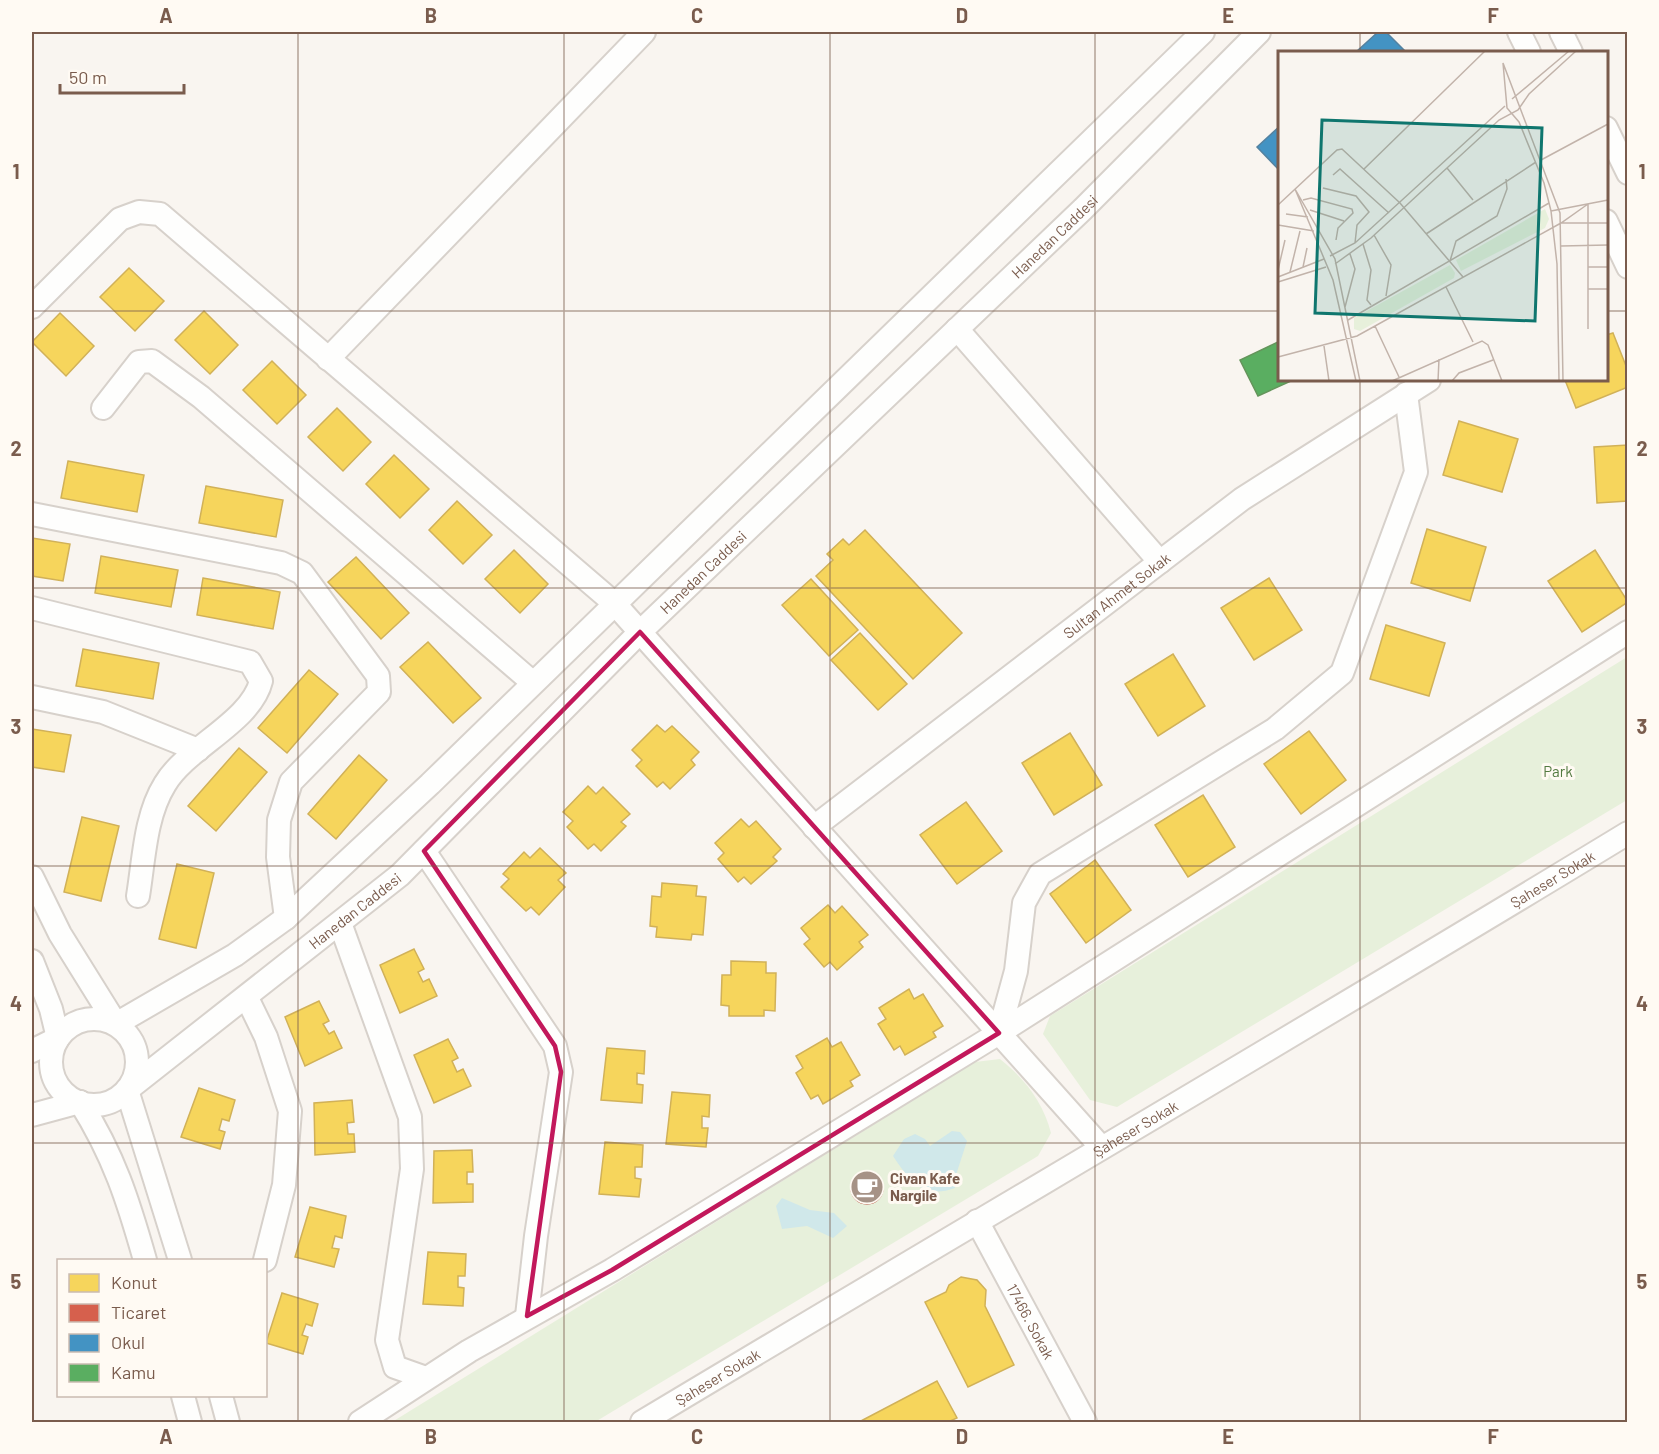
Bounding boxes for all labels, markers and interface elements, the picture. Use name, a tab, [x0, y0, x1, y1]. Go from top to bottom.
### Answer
text: A	[159, 3, 173, 27]
text: B	[425, 3, 437, 27]
text: C	[691, 3, 703, 27]
text: D	[956, 3, 968, 27]
text: E	[1222, 3, 1234, 27]
text: F	[1487, 3, 1499, 27]
inset map	[1278, 51, 1608, 381]
scale bar	[60, 57, 184, 95]
text: 50 m	[69, 66, 107, 88]
text: 1	[12, 159, 20, 183]
text: 1	[1638, 159, 1646, 183]
street label: Hanedan Caddesi	[1008, 191, 1101, 282]
text: 2	[10, 436, 22, 460]
text: 2	[1636, 436, 1648, 460]
street label: Hanedan Caddesi	[656, 527, 750, 617]
street label: Sultan Ahmet Sokak	[1059, 548, 1174, 642]
text: 3	[11, 714, 21, 738]
text: 3	[1637, 714, 1647, 738]
park label: Park	[1543, 762, 1573, 780]
street label: Şaheser Sokak	[1507, 846, 1598, 911]
street label: Hanedan Caddesi	[305, 869, 405, 952]
text: 4	[10, 991, 22, 1015]
text: 4	[1636, 991, 1648, 1015]
street label: Şaheser Sokak	[1090, 1096, 1181, 1160]
cafe icon: Civan Kafe Nargile	[849, 1169, 885, 1205]
place label: Civan Kafe Nargile	[890, 1169, 960, 1204]
legend	[57, 1259, 267, 1397]
text: 5	[11, 1269, 22, 1293]
text: 5	[1637, 1269, 1648, 1293]
text: Konut	[111, 1271, 157, 1293]
street label: 17466. Sokak	[1003, 1281, 1059, 1363]
text: Ticaret	[111, 1301, 167, 1323]
text: Okul	[111, 1331, 145, 1353]
street label: Şaheser Sokak	[672, 1344, 763, 1409]
text: Kamu	[111, 1361, 156, 1383]
text: A	[159, 1424, 173, 1448]
text: B	[425, 1424, 437, 1448]
text: C	[691, 1424, 703, 1448]
text: D	[956, 1424, 968, 1448]
text: E	[1222, 1424, 1234, 1448]
text: F	[1487, 1424, 1499, 1448]

